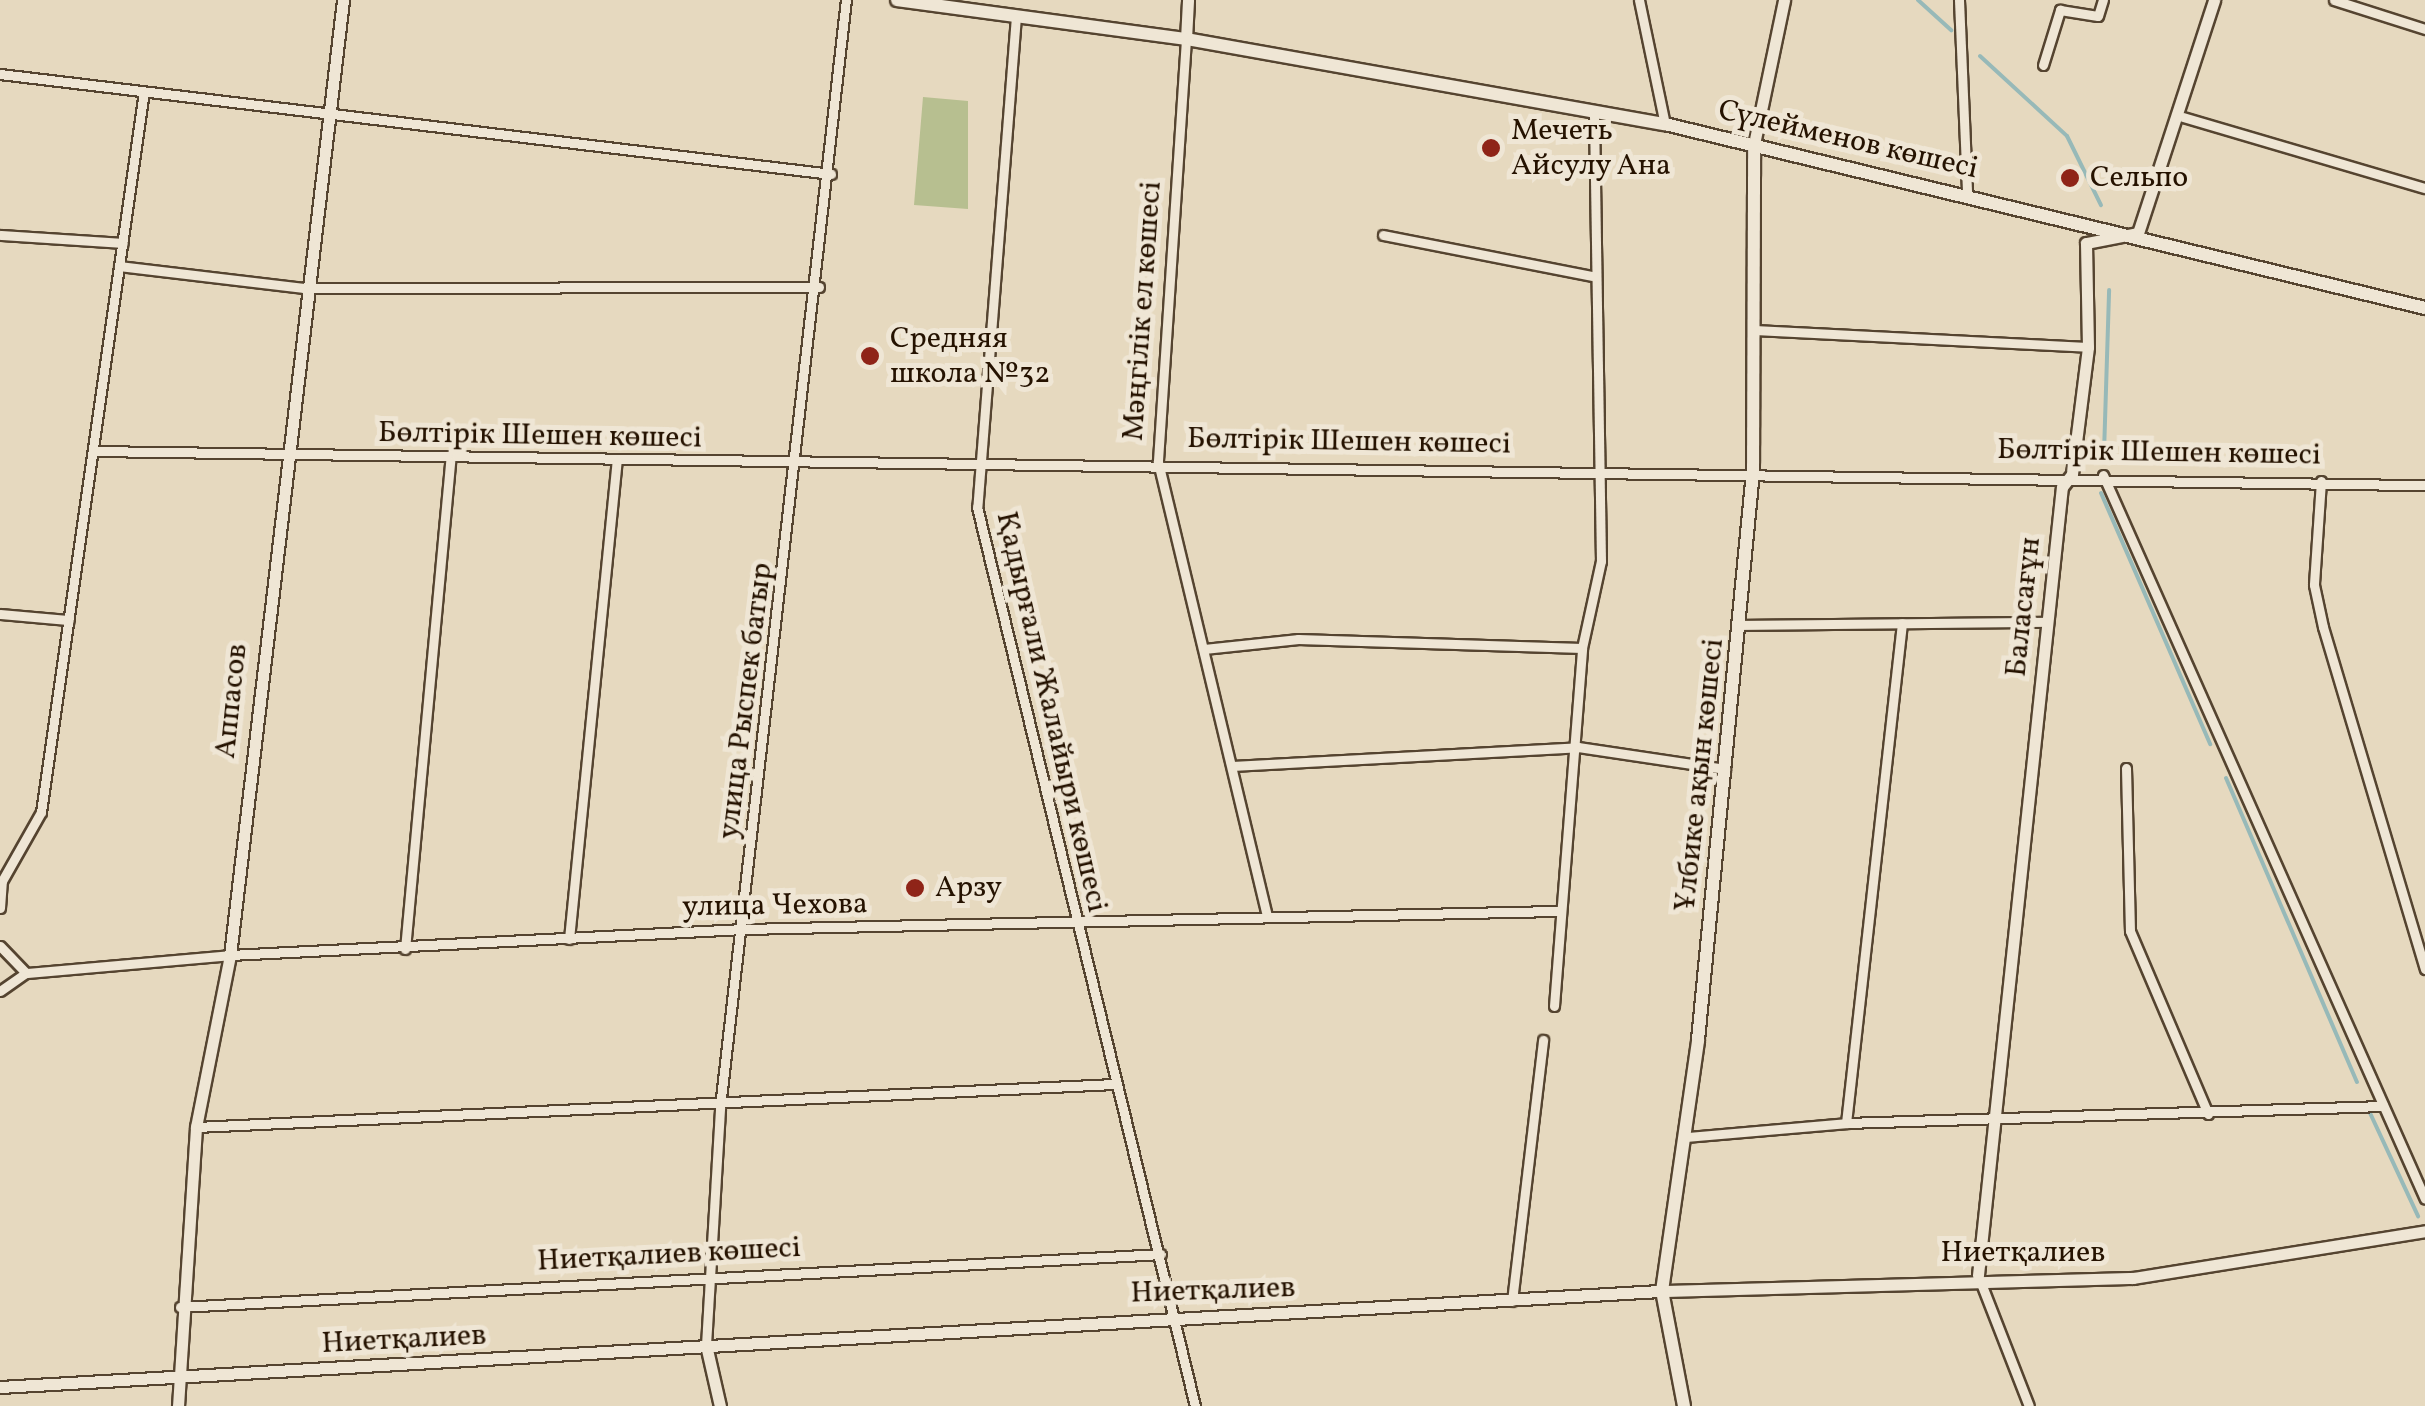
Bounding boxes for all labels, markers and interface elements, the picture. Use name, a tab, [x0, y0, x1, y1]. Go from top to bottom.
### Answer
street label: Сүлейменов көшесі	[1715, 93, 1981, 187]
place label: Мечеть Айсулу Ана	[1511, 113, 1672, 184]
marker: Мечеть Айсулу Ана	[1480, 137, 1502, 159]
place label: Сельпо	[2090, 160, 2188, 196]
marker: Сельпо	[2059, 167, 2081, 189]
street label: Мәңгілік ел көшесі	[1116, 180, 1170, 442]
place label: Средняя школа №32	[890, 321, 1050, 392]
marker: Средняя школа №32	[859, 345, 881, 367]
street label: Бөлтірік Шешен көшесі	[378, 415, 702, 457]
street label: Бөлтірік Шешен көшесі	[1187, 421, 1511, 463]
street label: Бөлтірік Шешен көшесі	[1997, 432, 2321, 474]
street label: Қадырғали Жалайыри көшесі	[987, 508, 1115, 916]
street label: Баласағұн	[1999, 535, 2049, 679]
street label: улица Рыспек батыр	[711, 561, 781, 841]
street label: Ұлбике ақын көшесі	[1668, 637, 1732, 913]
street label: Аппасов	[208, 642, 256, 760]
place label: Арзу	[935, 870, 1002, 906]
marker: Арзу	[904, 877, 926, 899]
street label: улица Чехова	[682, 886, 868, 926]
street label: Ниетқалиев көшесі	[536, 1230, 802, 1280]
street label: Ниетқалиев	[1941, 1235, 2105, 1271]
street label: Ниетқалиев	[1130, 1270, 1296, 1312]
street label: Ниетқалиев	[321, 1318, 487, 1362]

